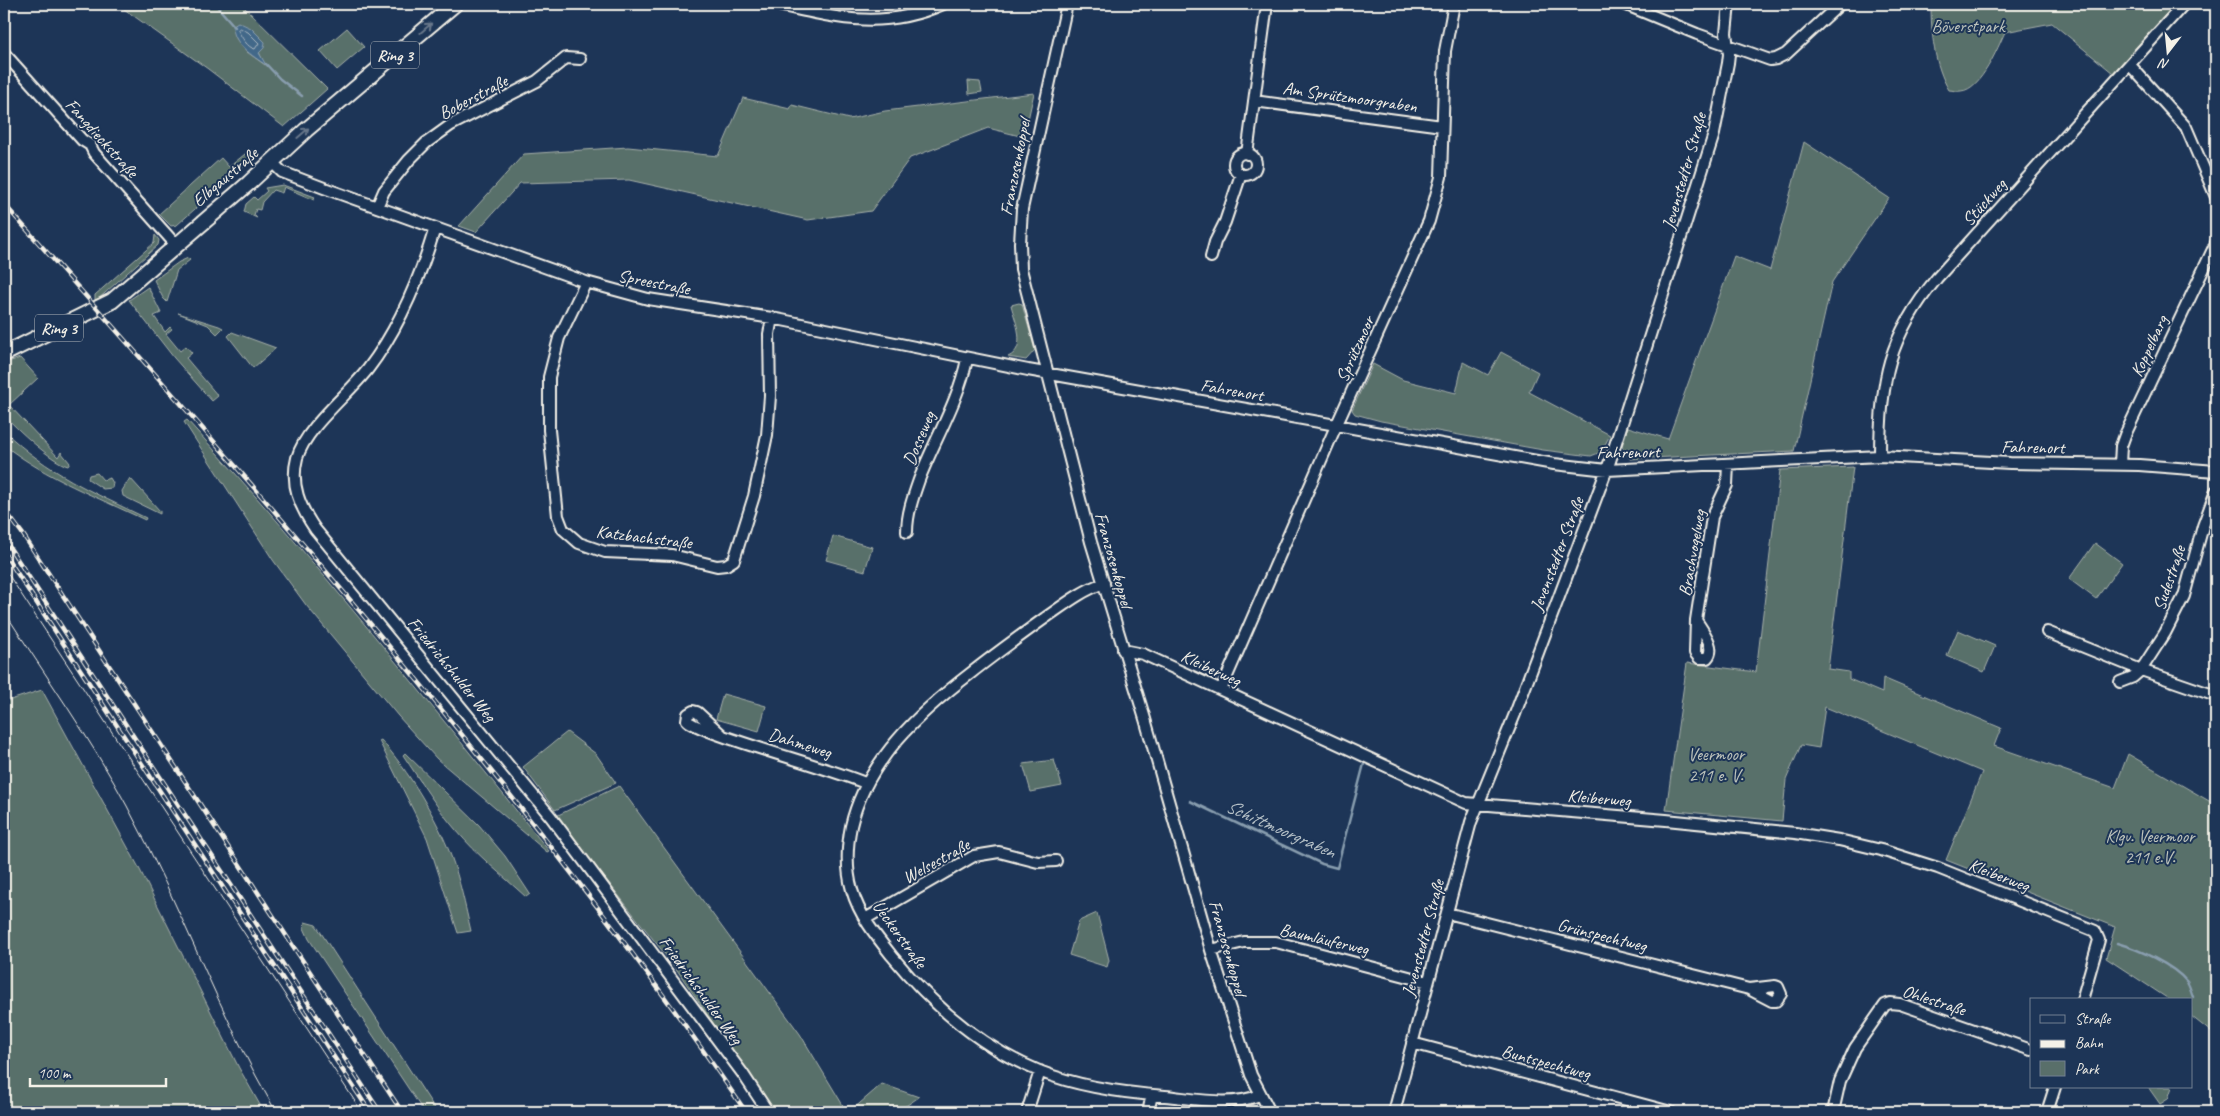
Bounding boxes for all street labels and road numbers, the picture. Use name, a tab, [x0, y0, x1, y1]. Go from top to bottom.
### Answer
road number: Ring 3	[371, 42, 419, 68]
street label: Boberstraße	[435, 69, 512, 124]
street label: Am Sprützmoorgraben	[1282, 77, 1419, 117]
street label: Fangdieckstraße	[61, 94, 144, 183]
street label: Jevenstedter Straße	[1657, 109, 1711, 233]
street label: Franzosenkoppel	[995, 114, 1036, 217]
street label: Elbgaustraße	[187, 142, 263, 212]
street label: Stückweg	[1957, 173, 2012, 230]
street label: Spreestraße	[616, 264, 693, 300]
street label: Sprützmoor	[1331, 310, 1380, 385]
street label: Koppelbarg	[2125, 310, 2173, 380]
road number: Ring 3	[35, 314, 83, 342]
street label: Fahrenort	[1199, 374, 1267, 407]
street label: Dosseweg	[898, 406, 941, 468]
street label: Fahrenort	[2001, 435, 2067, 459]
street label: Fahrenort	[1596, 440, 1662, 464]
street label: Jevenstedter Straße	[1525, 493, 1589, 615]
street label: Brachvogelweg	[1674, 507, 1711, 598]
street label: Franzosenkoppel	[1090, 510, 1139, 613]
street label: Katzbachstraße	[595, 520, 694, 554]
street label: Sudestraße	[2148, 542, 2191, 613]
street label: Friedrichshulder Weg	[403, 612, 502, 727]
street label: Kleiberweg	[1178, 645, 1246, 692]
street label: Dahmeweg	[766, 723, 836, 763]
street label: Kleiberweg	[1567, 784, 1633, 812]
street label: Welsestraße	[899, 833, 974, 888]
street label: Kleiberweg	[1966, 853, 2034, 897]
street label: Jevenstedter Straße	[1397, 876, 1449, 1000]
street label: Ueckerstraße	[868, 896, 933, 973]
street label: Franzosenkoppel	[1204, 898, 1253, 1001]
street label: Grünspechtweg	[1555, 913, 1650, 957]
street label: Baumläuferweg	[1277, 918, 1372, 960]
street label: Friedrichshulder Weg	[654, 932, 749, 1050]
street label: Ohlestraße	[1900, 979, 1969, 1021]
street label: Buntspechtweg	[1499, 1040, 1594, 1085]

